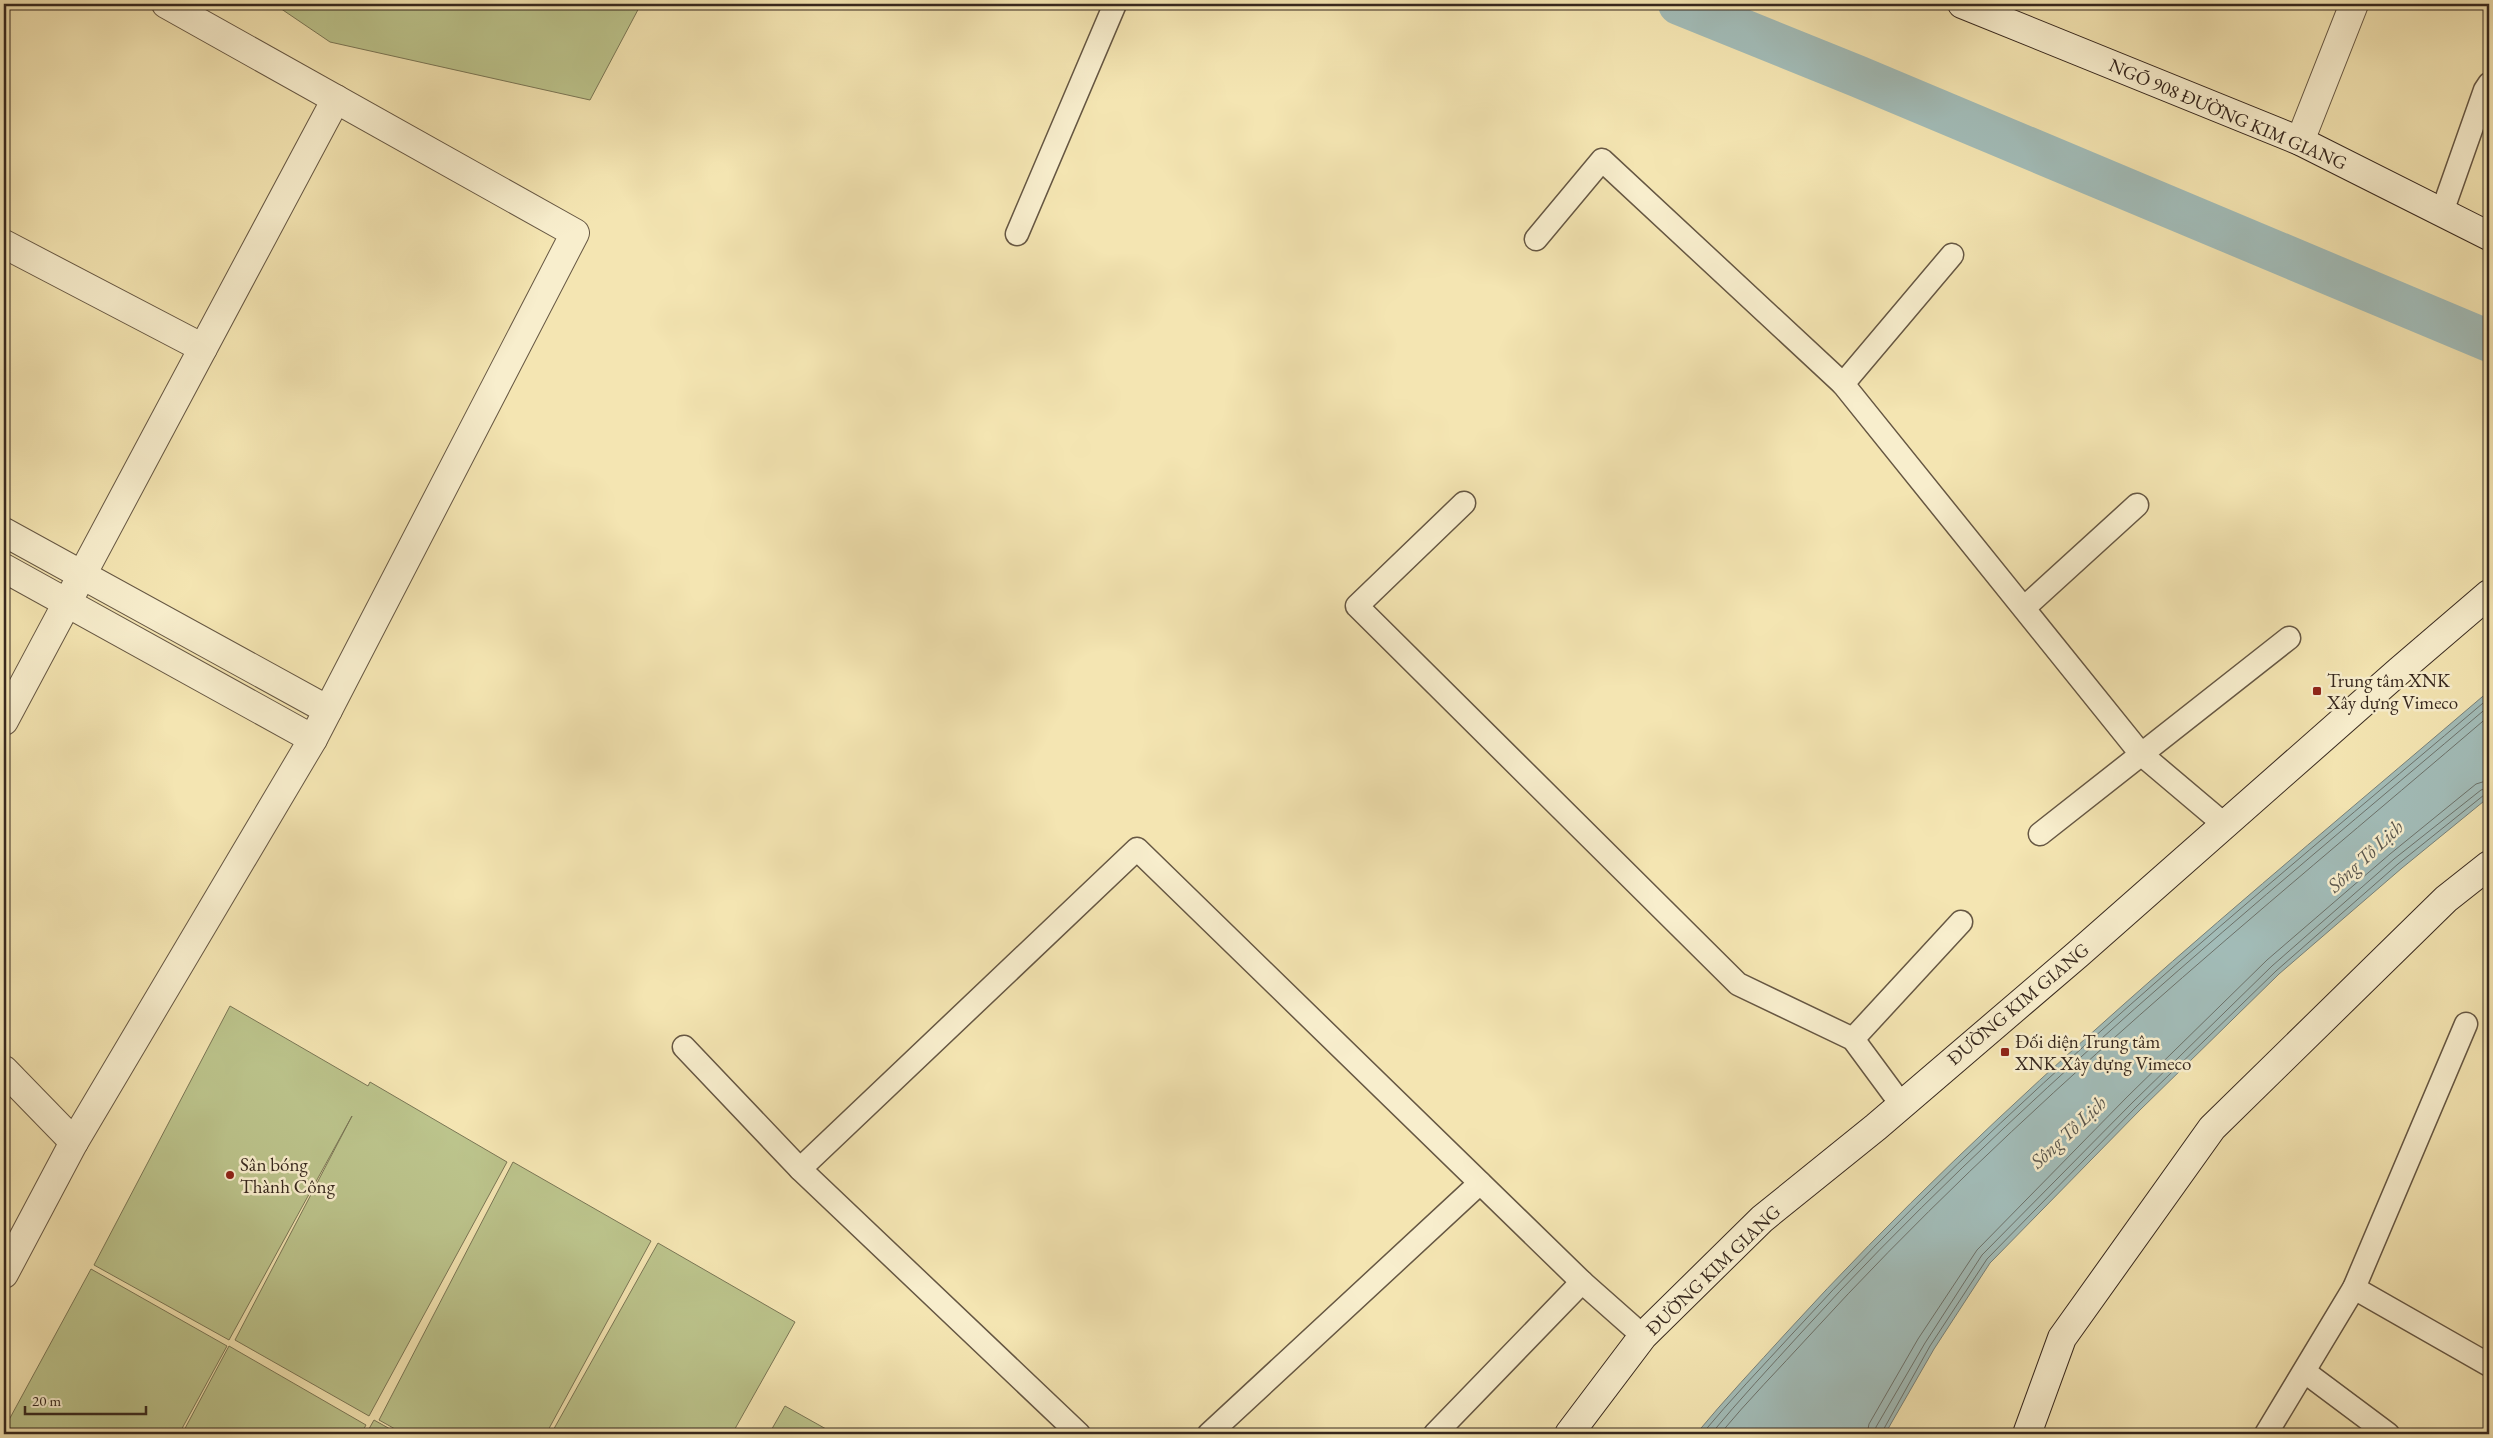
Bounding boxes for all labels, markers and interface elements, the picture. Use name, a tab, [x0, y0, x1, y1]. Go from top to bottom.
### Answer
street label: NGÕ 908 ĐƯỜNG KIM GIANG	[2105, 52, 2351, 176]
place label: Trung tâm XNK Xây dựng Vimeco	[2326, 668, 2458, 715]
marker: Trung tâm XNK Xây dựng Vimeco	[2311, 685, 2323, 697]
water label: Sông Tô Lịch	[2321, 814, 2409, 899]
street label: ĐƯỜNG KIM GIANG	[1942, 937, 2094, 1071]
place label: Đối diện Trung tâm XNK Xây dựng Vimeco	[2014, 1029, 2191, 1076]
marker: Đối diện Trung tâm XNK Xây dựng Vimeco	[1999, 1046, 2011, 1058]
water label: Sông Tô Lịch	[2024, 1090, 2112, 1175]
place label: Sân bóng Thành Công	[240, 1152, 336, 1199]
marker: Sân bóng Thành Công	[224, 1169, 236, 1181]
street label: ĐƯỜNG KIM GIANG	[1640, 1199, 1786, 1341]
scale bar	[25, 1383, 146, 1415]
text: 20 m	[32, 1391, 61, 1410]

